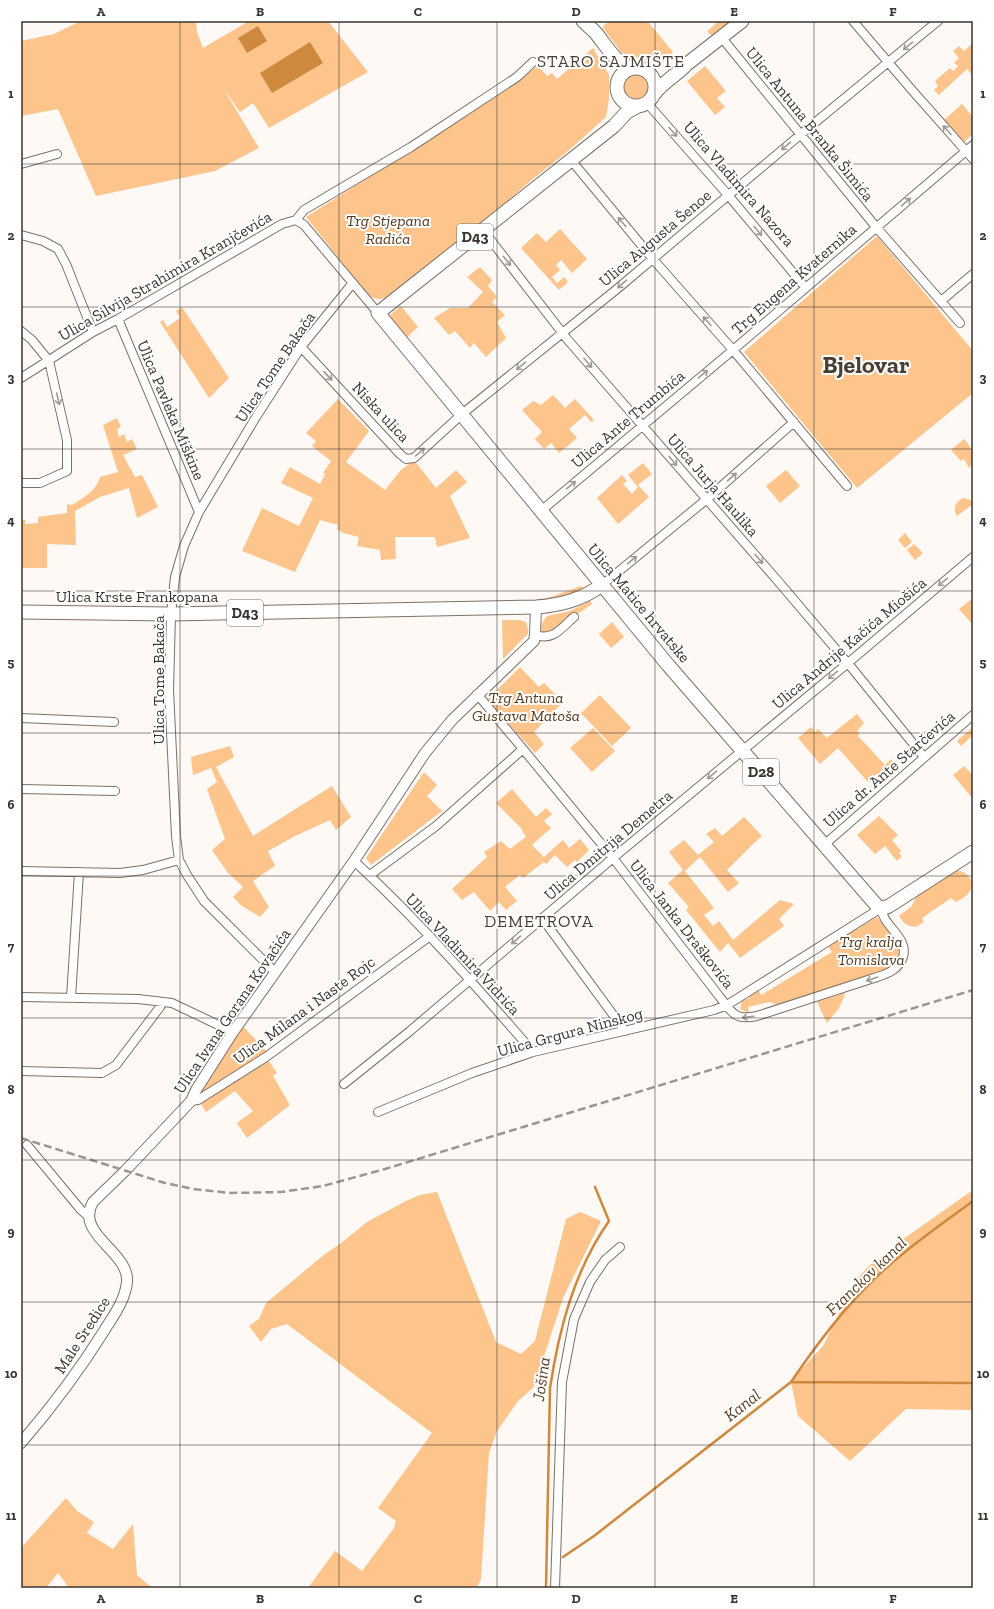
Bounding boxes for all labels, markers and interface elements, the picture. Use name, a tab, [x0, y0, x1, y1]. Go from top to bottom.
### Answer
text: A	[97, 4, 106, 19]
text: B	[256, 4, 264, 19]
text: C	[414, 4, 422, 19]
text: D	[571, 4, 581, 19]
text: E	[730, 4, 738, 19]
text: F	[889, 4, 897, 19]
one-way arrow	[902, 41, 913, 50]
street label: Ulica Antuna Branka Šimića	[742, 43, 878, 205]
district label: STARO SAJMIŠTE	[537, 51, 685, 71]
text: 1	[8, 86, 14, 101]
text: 1	[980, 86, 986, 101]
street label: Ulica Vladimira Nazora	[679, 118, 799, 251]
one-way arrow	[943, 125, 952, 135]
one-way arrow	[668, 127, 677, 137]
one-way arrow	[780, 142, 791, 151]
street label: Ulica Augusta Šenoe	[595, 186, 715, 290]
one-way arrow	[901, 197, 911, 207]
street label: Ulica Silvija Strahimira Kranjčevića	[55, 207, 275, 345]
park label: Trg Stjepana Radića	[346, 211, 430, 248]
one-way arrow	[618, 217, 627, 228]
street label: Trg Eugena Kvaternika	[728, 219, 861, 338]
road number: D43	[457, 224, 493, 250]
one-way arrow	[753, 225, 762, 236]
text: 2	[8, 228, 15, 243]
text: 2	[980, 228, 987, 243]
one-way arrow	[503, 256, 511, 267]
one-way arrow	[617, 280, 627, 289]
street label: Ulica Tome Bakača	[231, 308, 319, 426]
one-way arrow	[702, 316, 712, 326]
street label: Ulica Pavleka Miškine	[133, 337, 209, 483]
district label: Bjelovar	[822, 350, 910, 379]
one-way arrow	[583, 358, 592, 368]
one-way arrow	[515, 362, 526, 370]
street label: Ulica Ante Trumbića	[567, 366, 689, 472]
text: 3	[8, 370, 15, 385]
one-way arrow	[698, 370, 709, 379]
text: 3	[980, 370, 987, 385]
one-way arrow	[323, 371, 333, 381]
street label: Niska ulica	[348, 378, 414, 446]
one-way arrow	[54, 392, 62, 405]
street label: Ulica Jurja Haulika	[663, 430, 763, 541]
one-way arrow	[415, 447, 425, 457]
one-way arrow	[669, 456, 678, 466]
one-way arrow	[727, 472, 737, 482]
one-way arrow	[566, 480, 577, 489]
text: 4	[7, 513, 15, 528]
text: 4	[979, 513, 987, 528]
street label: Ulica Matice hrvatske	[584, 540, 694, 666]
one-way arrow	[754, 554, 763, 564]
one-way arrow	[627, 556, 637, 565]
street label: Ulica Andrije Kačića Miošića	[768, 573, 930, 713]
one-way arrow	[938, 577, 948, 586]
street label: Ulica Krste Frankopana	[56, 587, 218, 606]
road number: D43	[227, 600, 263, 626]
street label: Ulica Tome Bakača	[149, 615, 168, 745]
text: 5	[8, 655, 15, 670]
text: 5	[980, 655, 987, 670]
one-way arrow	[828, 671, 839, 680]
park label: Trg Antuna Gustava Matoša	[472, 688, 580, 725]
street label: Ulica dr. Ante Starčevića	[819, 706, 959, 831]
road number: D28	[743, 759, 779, 785]
one-way arrow	[707, 771, 718, 780]
street label: Ulica Dmitrija Demetra	[540, 786, 676, 904]
text: 6	[8, 797, 15, 812]
text: 6	[980, 797, 987, 812]
street label: Ulica Janka Draškovića	[626, 856, 738, 993]
street label: Ulica Vladimira Vidrića	[402, 889, 525, 1019]
district label: DEMETROVA	[484, 911, 594, 931]
street label: Ulica Ivana Gorana Kovačića	[170, 925, 295, 1097]
park label: Trg kralja Tomislava	[837, 932, 905, 969]
one-way arrow	[511, 936, 522, 945]
text: 7	[8, 939, 15, 954]
text: 7	[980, 939, 987, 954]
street label: Ulica Milana i Naste Rojc	[229, 952, 379, 1068]
one-way arrow	[866, 976, 879, 983]
street label: Ulica Grgura Ninskog	[495, 1003, 645, 1061]
one-way arrow	[742, 1013, 755, 1021]
text: 8	[7, 1082, 15, 1097]
text: 8	[979, 1082, 987, 1097]
text: 9	[8, 1224, 15, 1239]
text: 9	[980, 1224, 987, 1239]
water label: Franckov kanal	[821, 1233, 911, 1319]
street label: Male Sredice	[50, 1293, 114, 1377]
water label: Jošina	[528, 1356, 554, 1403]
text: 10	[5, 1366, 18, 1381]
text: 10	[977, 1366, 990, 1381]
water label: Kanal	[720, 1385, 764, 1425]
text: 11	[6, 1508, 17, 1523]
text: 11	[978, 1508, 989, 1523]
text: A	[97, 1591, 106, 1606]
text: B	[256, 1591, 264, 1606]
text: C	[414, 1591, 422, 1606]
text: D	[571, 1591, 581, 1606]
text: E	[730, 1591, 738, 1606]
text: F	[889, 1591, 897, 1606]

